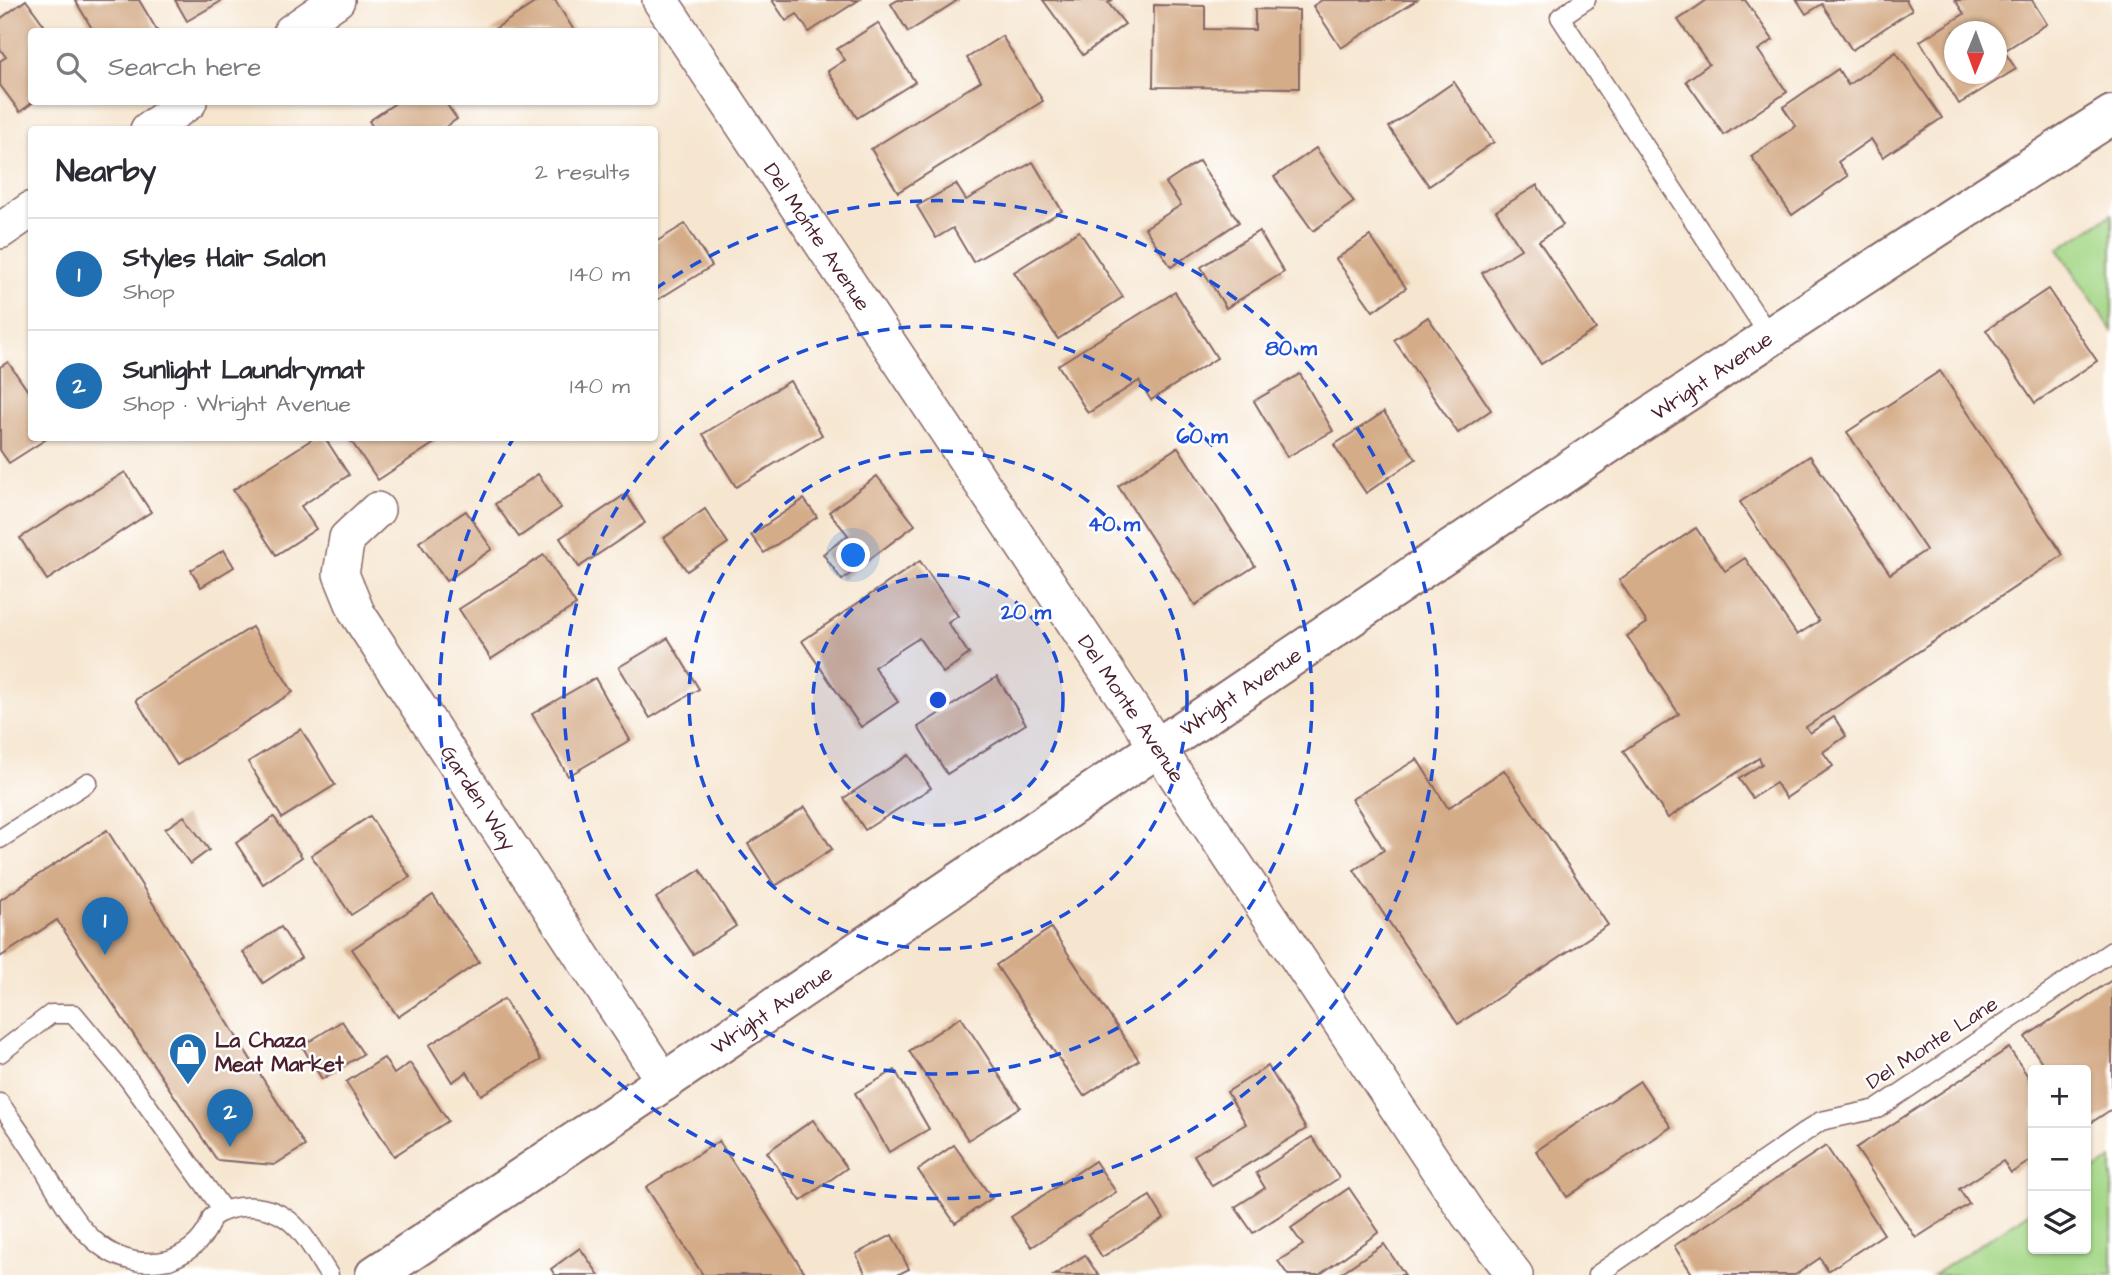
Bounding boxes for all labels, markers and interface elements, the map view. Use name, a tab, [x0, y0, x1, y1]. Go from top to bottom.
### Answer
north arrow	[1944, 21, 2007, 84]
search box	[28, 28, 658, 105]
icon: search	[52, 48, 90, 86]
text: Search here	[108, 49, 261, 85]
text: Nearby	[56, 151, 156, 193]
text: 2 results	[535, 156, 630, 188]
street label: Del Monte Avenue	[757, 157, 877, 317]
text: Styles Hair Salon	[123, 240, 325, 276]
text: 1	[78, 258, 80, 290]
text: 140 m	[570, 258, 630, 290]
text: Shop	[123, 276, 175, 308]
street label: Wright Avenue	[1645, 325, 1780, 429]
text: 80 m	[1265, 334, 1317, 363]
text: Sunlight Laundrymat	[123, 352, 365, 388]
text: 2	[72, 370, 86, 402]
text: 140 m	[570, 370, 630, 402]
text: Shop · Wright Avenue	[123, 388, 351, 420]
text: 60 m	[1176, 422, 1228, 451]
text: 40 m	[1088, 510, 1141, 539]
your location	[836, 538, 870, 572]
text: 20 m	[1000, 598, 1052, 627]
street label: Del Monte Avenue	[1071, 629, 1191, 789]
street label: Wright Avenue	[1174, 641, 1309, 745]
centre of rings	[926, 688, 950, 712]
street label: Garden Way	[432, 740, 523, 858]
pin: 1	[82, 897, 128, 955]
street label: Wright Avenue	[705, 959, 840, 1063]
street label: Del Monte Lane	[1860, 990, 2004, 1096]
place label: La Chaza Meat Market	[215, 1026, 344, 1079]
shop icon: La Chaza Meat Market	[167, 1031, 209, 1086]
map controls	[2028, 1065, 2091, 1254]
button: +	[2028, 1065, 2091, 1128]
pin: 2	[207, 1089, 253, 1147]
button: −	[2028, 1128, 2091, 1191]
button: layers	[2028, 1191, 2091, 1254]

